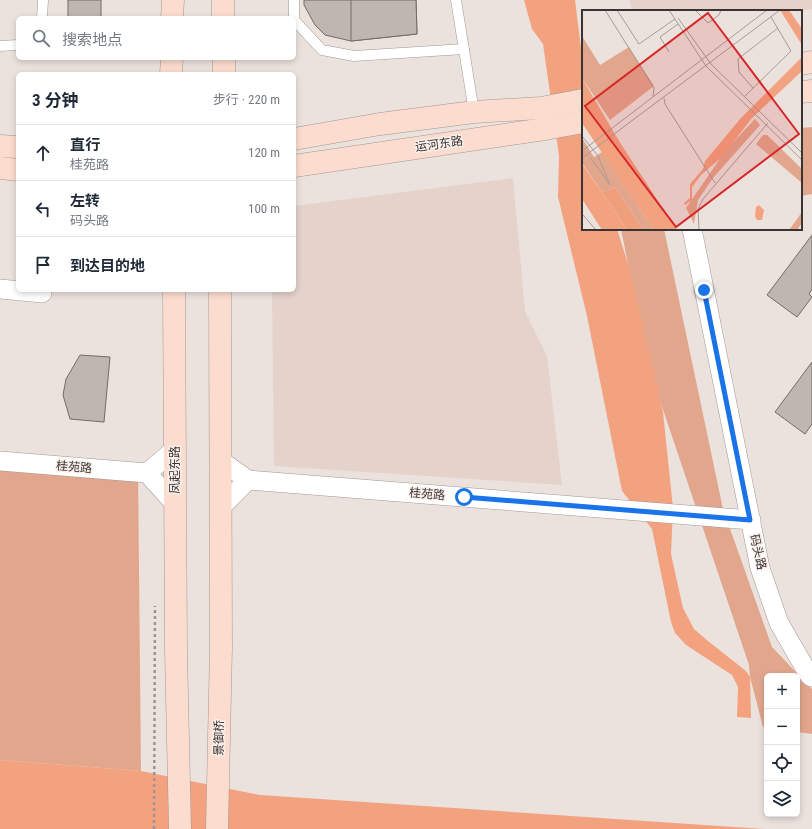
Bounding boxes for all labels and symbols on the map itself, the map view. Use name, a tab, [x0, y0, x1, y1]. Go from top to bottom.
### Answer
inset map	[582, 10, 802, 230]
street label: 运河东路	[414, 134, 464, 154]
route end	[695, 281, 713, 299]
street label: 凤起东路	[168, 446, 182, 494]
street label: 桂苑路	[55, 458, 93, 476]
street label: 桂苑路	[408, 485, 446, 503]
route start	[455, 488, 473, 506]
street label: 码头路	[747, 533, 769, 571]
street label: 景御桥	[212, 720, 226, 756]

